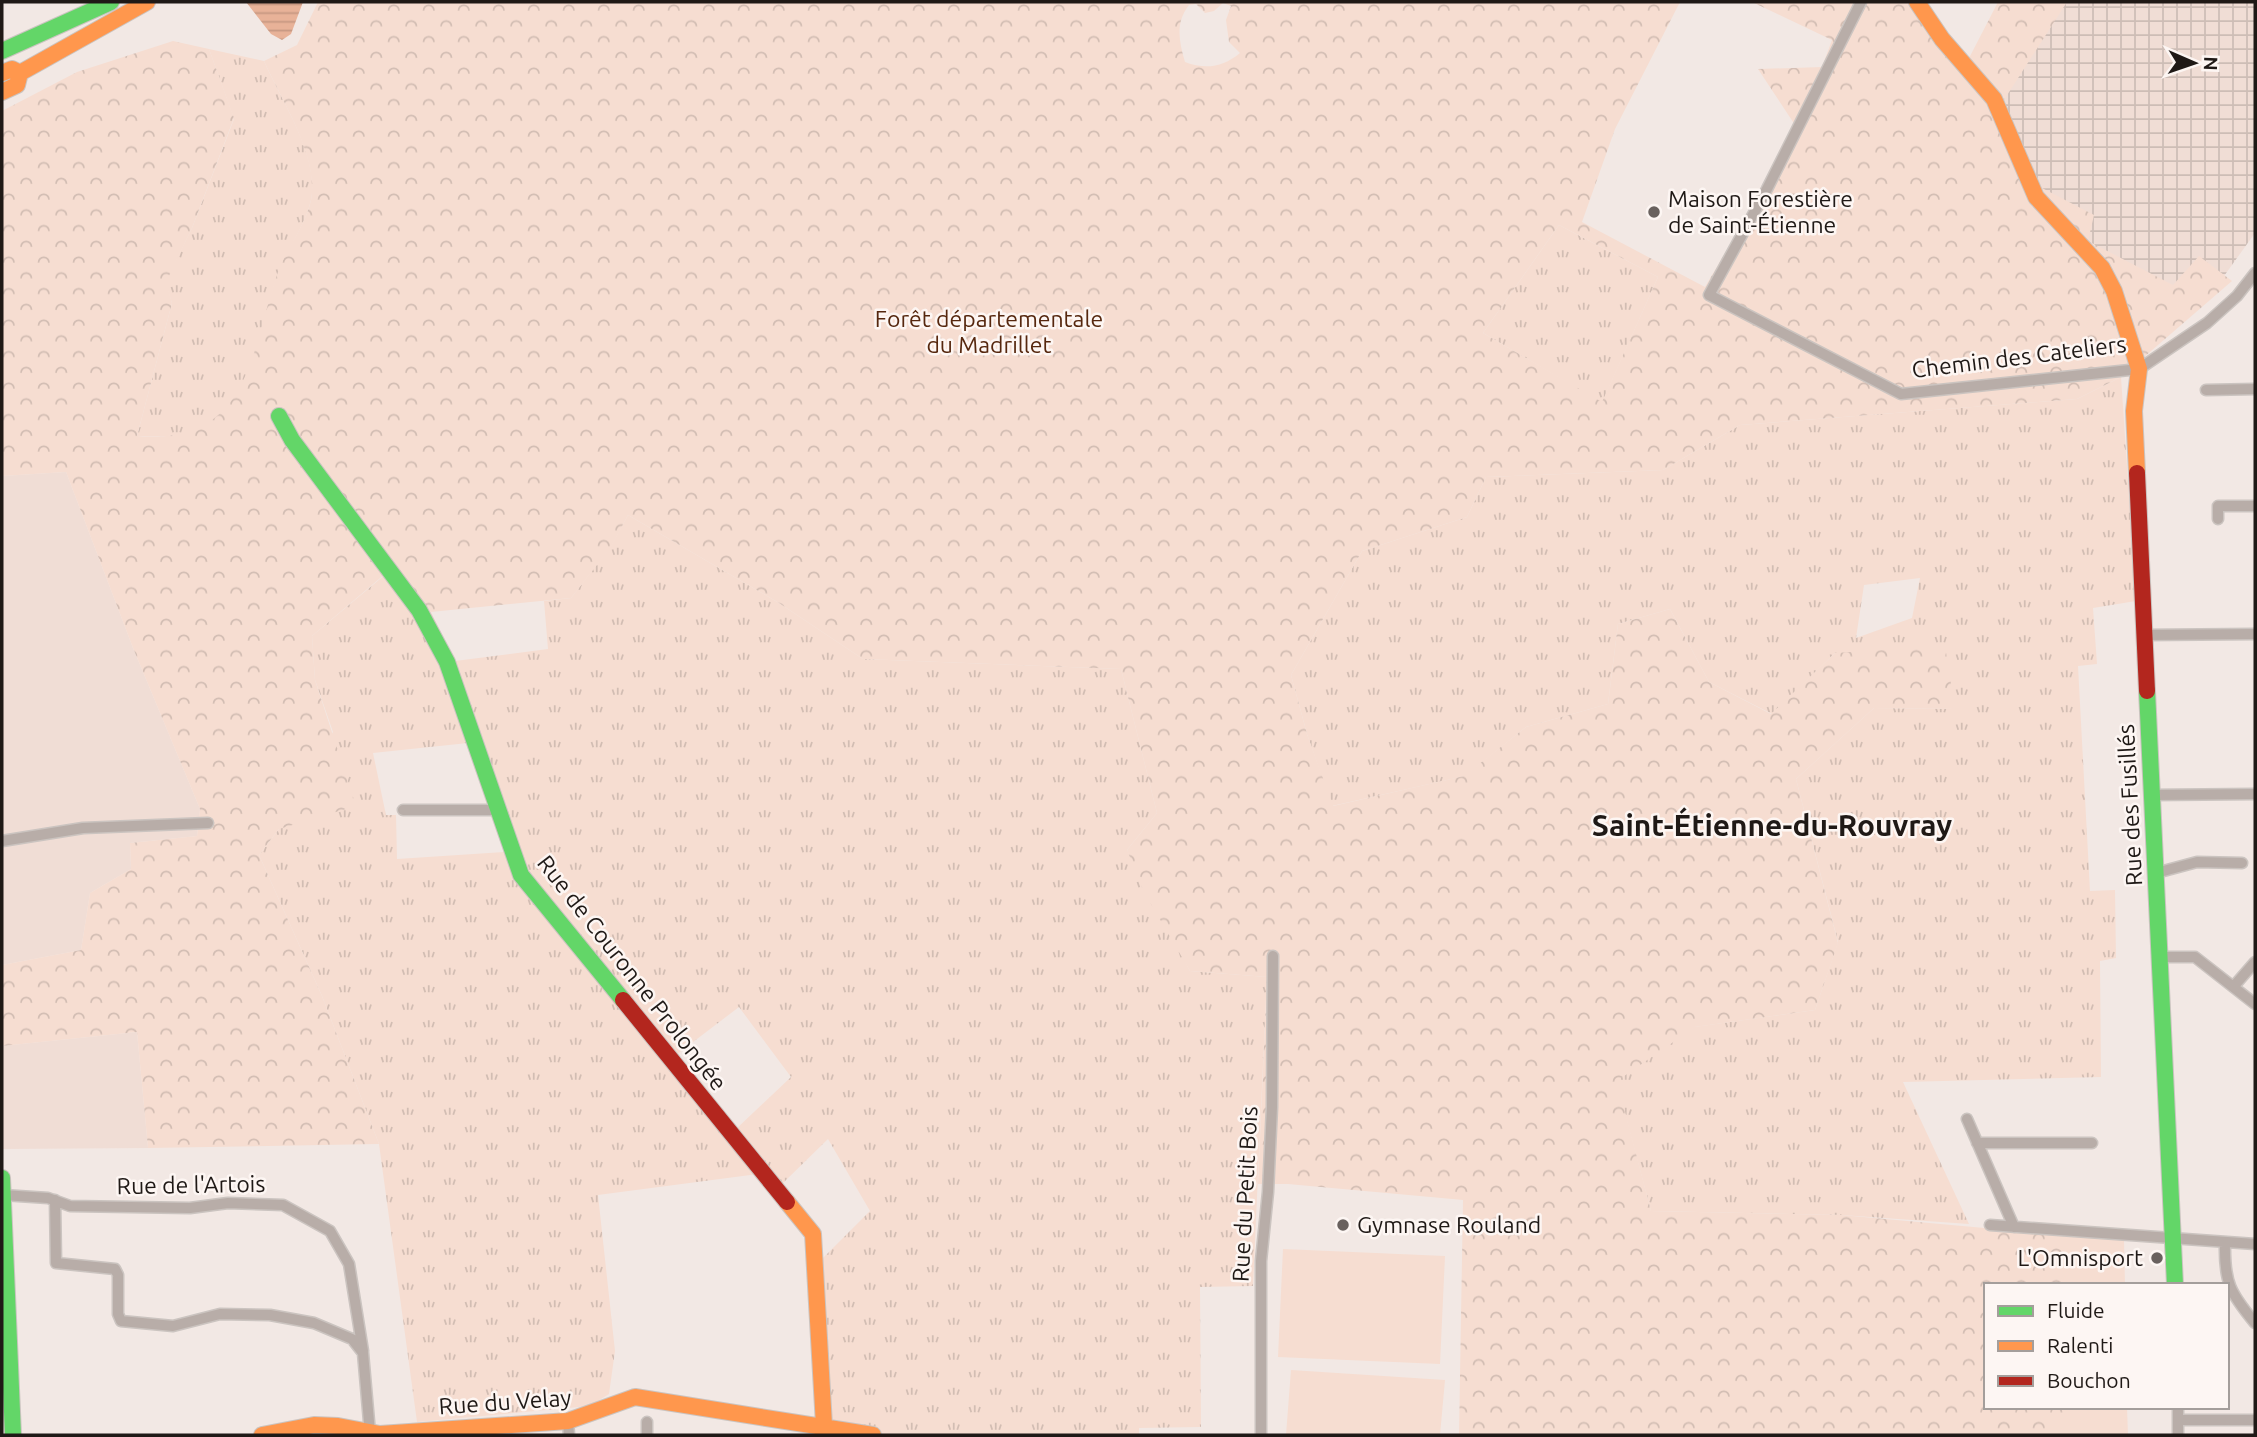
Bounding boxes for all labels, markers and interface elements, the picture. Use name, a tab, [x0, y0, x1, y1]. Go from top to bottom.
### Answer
north arrow	[2159, 28, 2229, 98]
text: N	[2200, 56, 2222, 71]
place label: Maison Forestière de Saint-Étienne	[1668, 186, 1853, 237]
marker: Maison Forestière de Saint-Étienne	[1646, 204, 1662, 220]
park label: Forêt départementale du Madrillet	[875, 306, 1103, 357]
street label: Chemin des Cateliers	[1910, 331, 2128, 382]
street label: Rue des Fusillés	[2113, 723, 2146, 887]
district label: Saint-Étienne-du-Rouvray	[1592, 807, 1952, 842]
street label: Rue de Couronne Prolongée	[533, 850, 732, 1095]
street label: Rue du Petit Bois	[1227, 1106, 1262, 1282]
street label: Rue de l'Artois	[116, 1171, 266, 1198]
place label: Gymnase Rouland	[1357, 1212, 1541, 1237]
marker: Gymnase Rouland	[1335, 1217, 1351, 1233]
place label: L'Omnisport	[2018, 1245, 2143, 1270]
marker: L'Omnisport	[2149, 1250, 2165, 1266]
legend	[1984, 1283, 2229, 1409]
text: Fluide	[2047, 1298, 2105, 1322]
text: Ralenti	[2047, 1333, 2113, 1357]
text: Bouchon	[2047, 1368, 2131, 1392]
street label: Rue du Velay	[438, 1384, 572, 1419]

